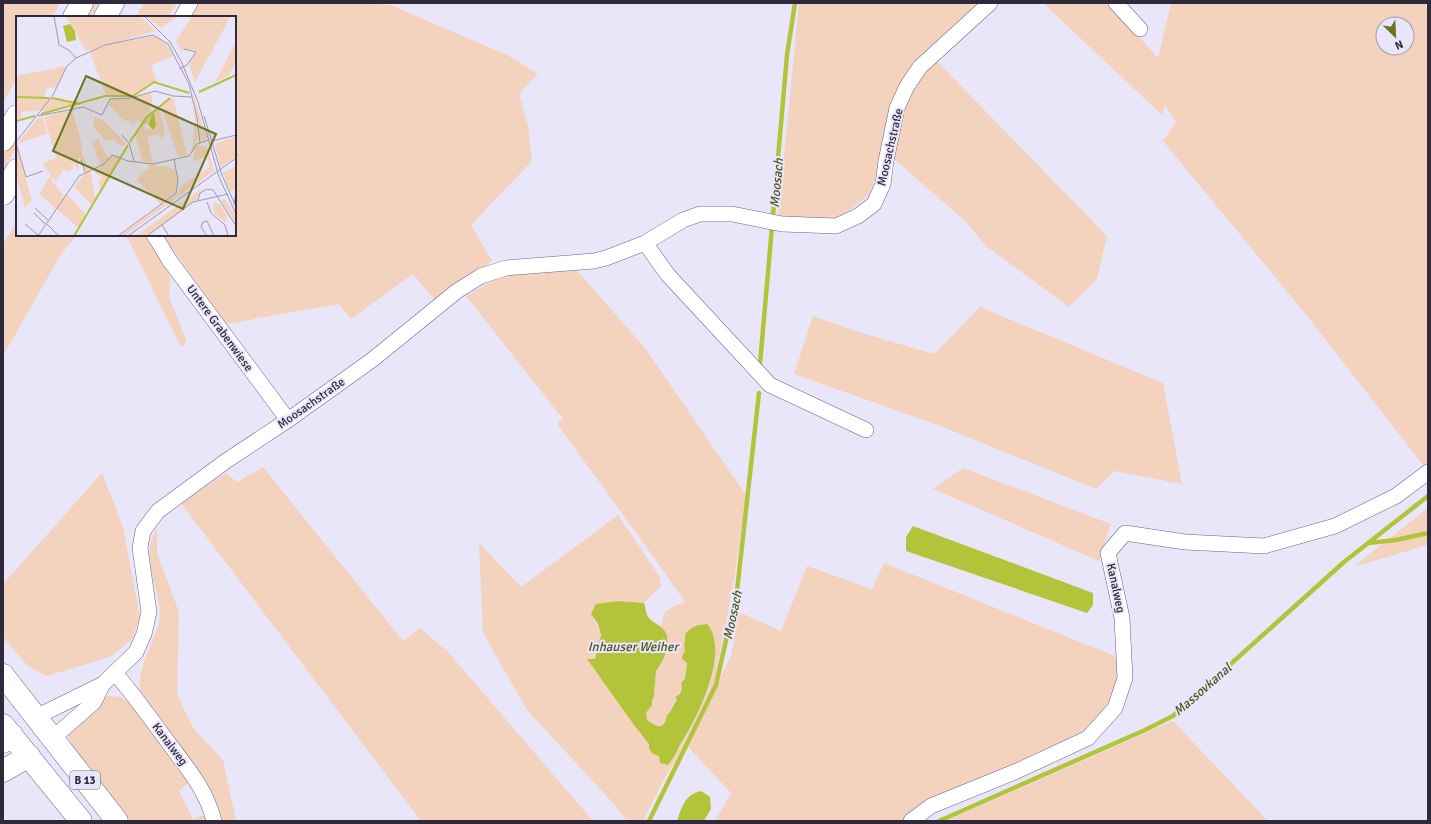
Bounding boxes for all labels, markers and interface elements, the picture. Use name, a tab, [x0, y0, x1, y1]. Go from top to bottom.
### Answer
inset map	[16, 16, 236, 236]
north arrow	[1375, 16, 1415, 56]
text: N	[1393, 37, 1405, 52]
street label: Moosachstraße	[874, 107, 907, 187]
water label: Moosach	[767, 157, 787, 208]
street label: Untere Grabenwiese	[183, 282, 256, 375]
street label: Moosachstraße	[275, 375, 348, 432]
street label: Kanalweg	[1103, 562, 1128, 614]
water label: Moosach	[720, 588, 746, 641]
water label: Inhauser Weiher	[588, 639, 680, 655]
water label: Massovkanal	[1170, 659, 1236, 719]
street label: Kanalweg	[149, 720, 191, 769]
road number: B 13	[70, 771, 100, 789]

